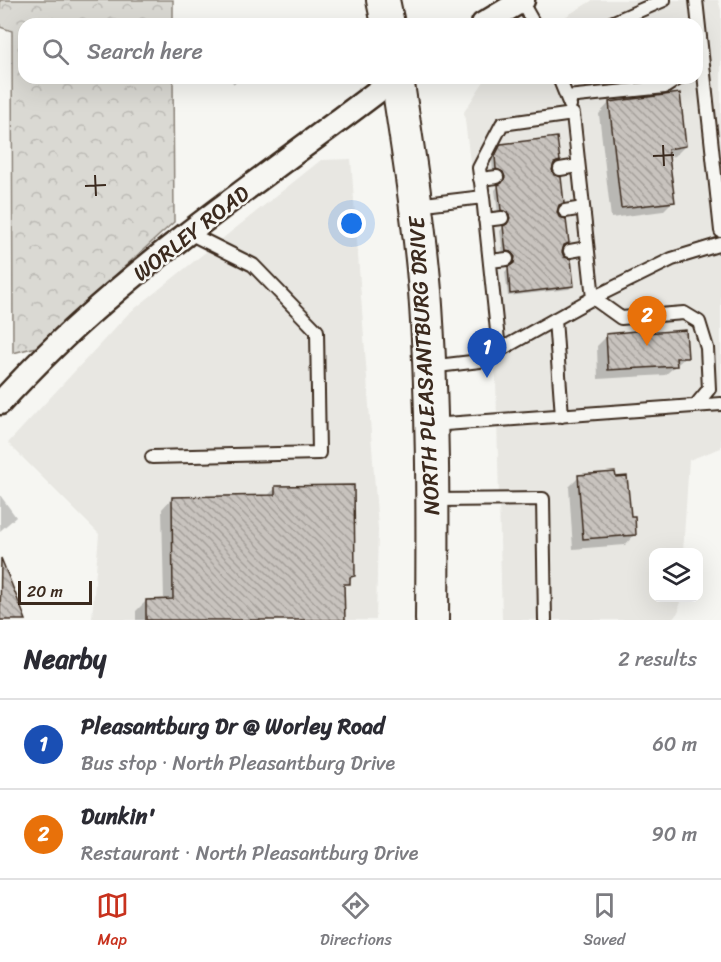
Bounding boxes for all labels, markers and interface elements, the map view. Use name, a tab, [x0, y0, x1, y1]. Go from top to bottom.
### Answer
search box	[18, 18, 703, 84]
text: Search here	[87, 32, 203, 71]
icon: search	[39, 35, 72, 68]
street label: WORLEY ROAD	[124, 175, 258, 291]
your location	[337, 209, 366, 238]
street label: NORTH PLEASANTBURG DRIVE	[397, 214, 451, 516]
pin: 2	[628, 296, 666, 346]
pin: 1	[468, 328, 506, 378]
map controls	[649, 548, 703, 602]
button: layers	[649, 548, 703, 602]
text: 20 m	[27, 577, 63, 606]
scale bar	[18, 578, 92, 606]
text: Nearby	[24, 636, 106, 682]
text: 2 results	[618, 642, 697, 677]
text: Pleasantburg Dr @ Worley Road	[81, 707, 385, 746]
text: 1	[39, 727, 48, 762]
text: 60 m	[652, 727, 697, 762]
text: Bus stop · North Pleasantburg Drive	[81, 746, 395, 781]
text: Dunkin'	[81, 797, 156, 836]
text: 2	[38, 817, 49, 852]
text: 90 m	[652, 817, 697, 852]
text: Restaurant · North Pleasantburg Drive	[81, 836, 418, 871]
tab: Map	[96, 889, 129, 954]
tab: Directions	[320, 889, 392, 954]
tab: Saved	[583, 889, 625, 954]

